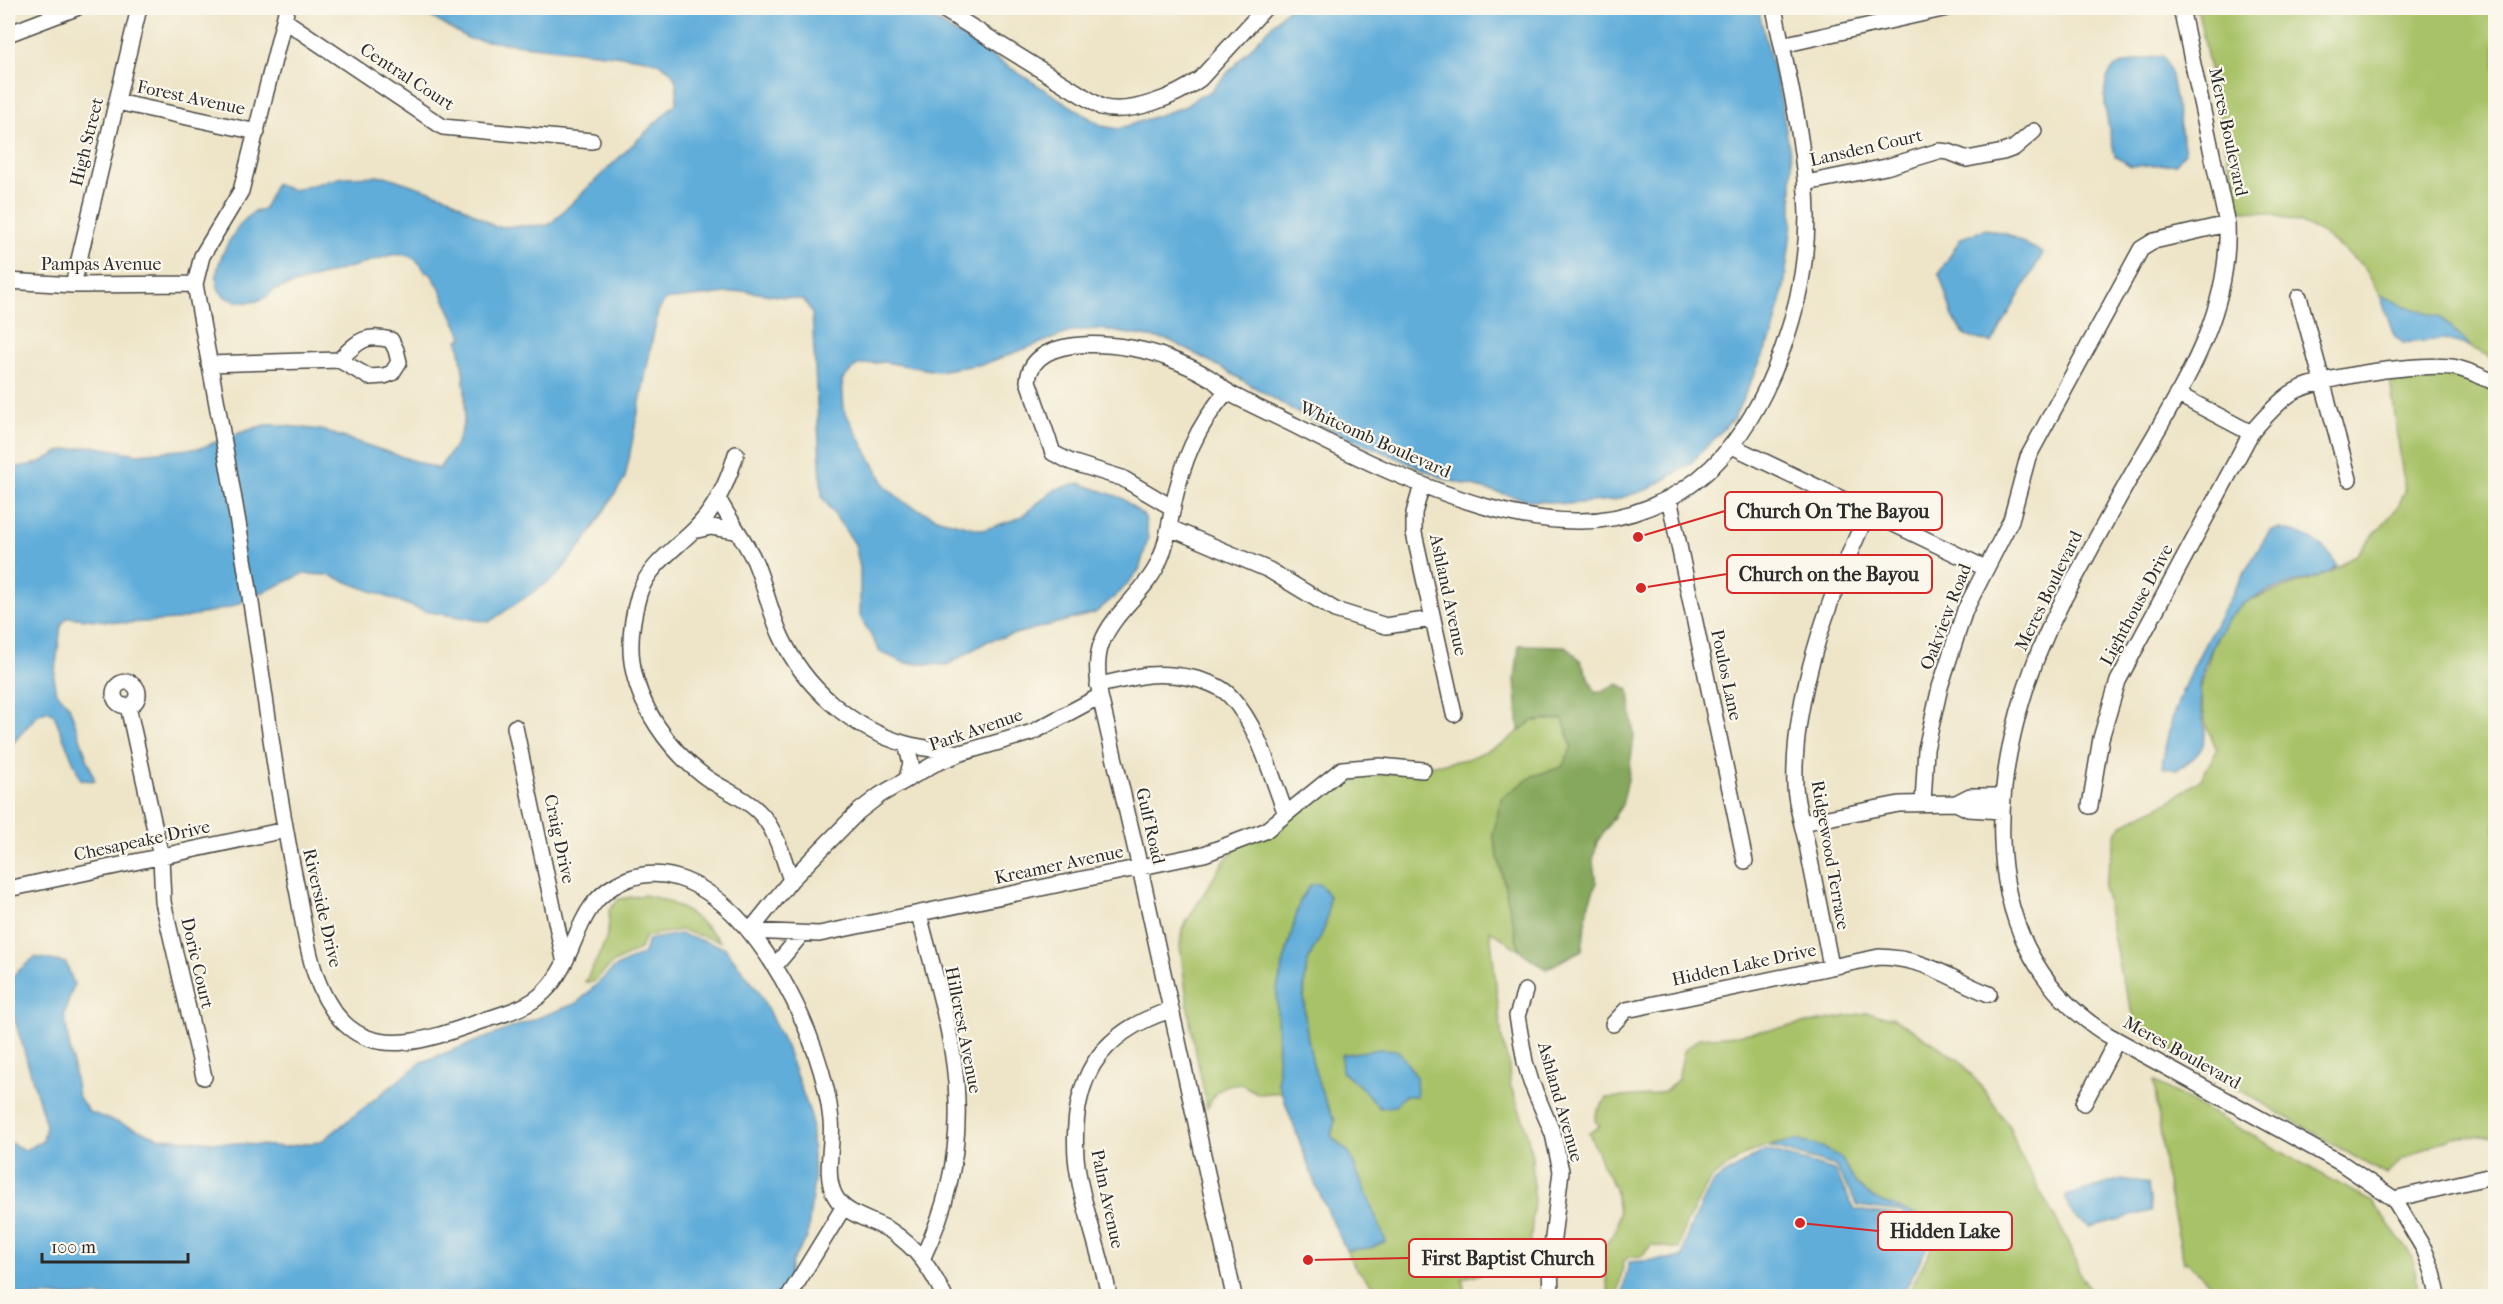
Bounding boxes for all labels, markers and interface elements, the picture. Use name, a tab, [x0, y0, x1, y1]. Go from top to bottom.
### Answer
street label: Central Court	[356, 39, 458, 116]
street label: Meres Boulevard	[2204, 66, 2252, 198]
street label: Forest Avenue	[135, 76, 247, 120]
street label: High Street	[66, 95, 108, 188]
street label: Lansden Court	[1808, 125, 1925, 171]
street label: Pampas Avenue	[41, 254, 161, 275]
street label: Whitcomb Boulevard	[1295, 397, 1454, 483]
callout: Church On The Bayou	[1725, 492, 1942, 530]
text: Church On The Bayou	[1737, 500, 1930, 523]
street label: Meres Boulevard	[2011, 527, 2087, 654]
street label: Ashland Avenue	[1425, 531, 1471, 658]
street label: Lighthouse Drive	[2096, 541, 2178, 669]
callout: Church on the Bayou	[1727, 555, 1932, 593]
street label: Oakview Road	[1916, 561, 1976, 673]
text: Church on the Bayou	[1739, 563, 1920, 586]
street label: Poulos Lane	[1706, 628, 1746, 723]
street label: Park Avenue	[926, 704, 1026, 756]
street label: Ridgewood Terrace	[1807, 779, 1853, 931]
street label: Gulf Road	[1131, 786, 1169, 866]
street label: Craig Drive	[539, 792, 579, 886]
street label: Chesapeake Drive	[72, 816, 212, 866]
street label: Kreamer Avenue	[993, 841, 1125, 889]
street label: Riverside Drive	[298, 846, 346, 970]
street label: Doric Court	[176, 915, 218, 1011]
street label: Hidden Lake Drive	[1670, 939, 1818, 991]
street label: Hillcrest Avenue	[940, 965, 986, 1095]
street label: Meres Boulevard	[2120, 1012, 2245, 1094]
street label: Ashland Avenue	[1533, 1039, 1587, 1164]
street label: Palm Avenue	[1086, 1147, 1128, 1251]
callout: Hidden Lake	[1878, 1212, 2012, 1250]
text: Hidden Lake	[1890, 1220, 2000, 1243]
scale bar	[42, 1226, 188, 1264]
text: 100 m	[51, 1237, 96, 1258]
callout: First Baptist Church	[1409, 1239, 1606, 1277]
text: First Baptist Church	[1420, 1247, 1595, 1270]

